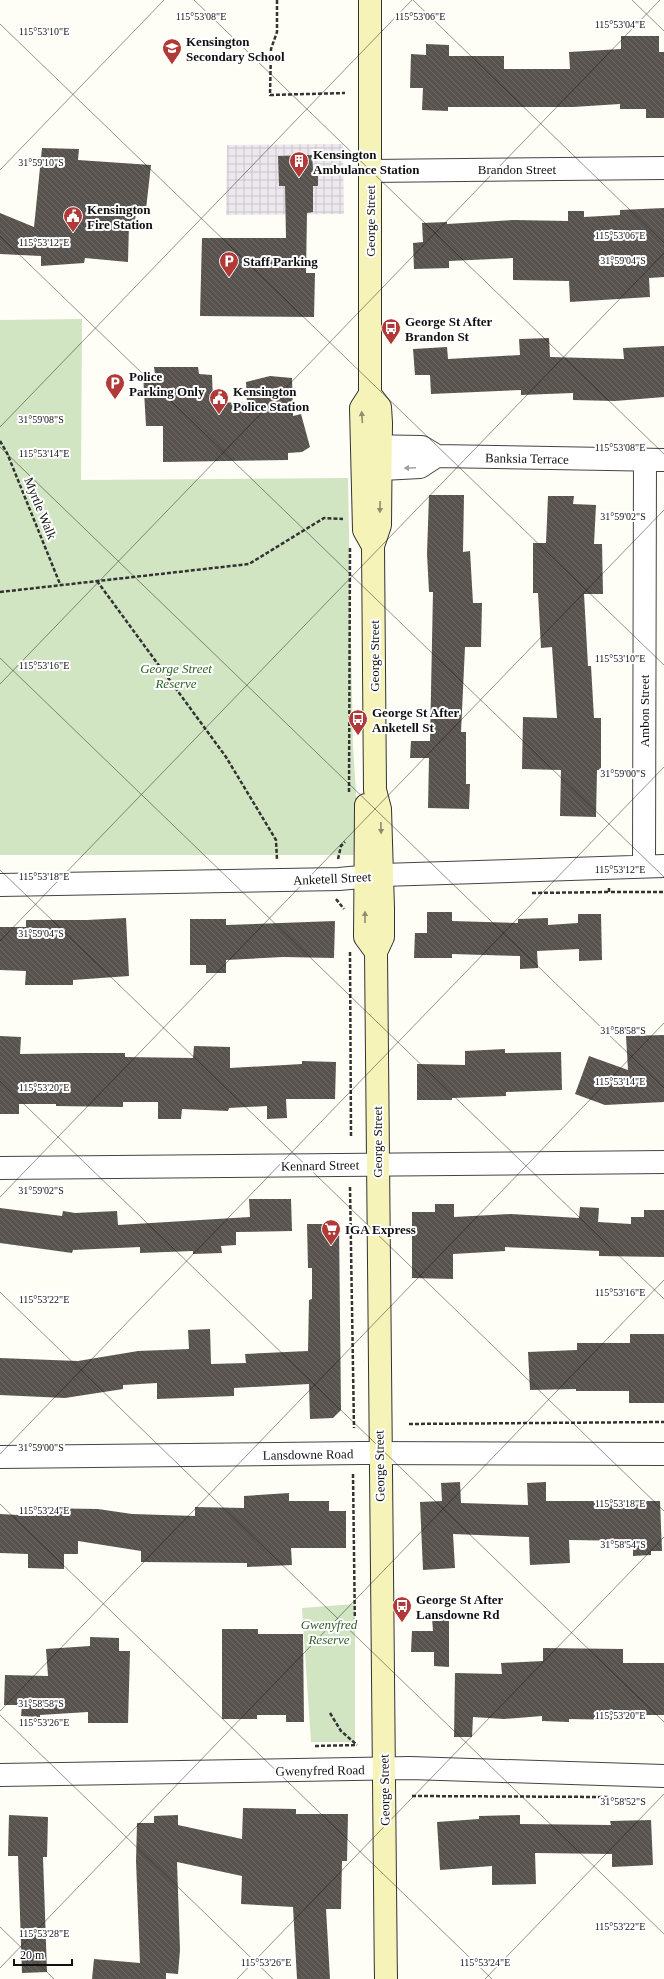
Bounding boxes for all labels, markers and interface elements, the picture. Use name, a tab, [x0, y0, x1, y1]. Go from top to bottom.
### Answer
text: 115°53'08"E	[176, 11, 226, 22]
text: 115°53'06"E	[395, 11, 445, 22]
text: 115°53'04"E	[595, 19, 645, 30]
text: 115°53'10"E	[19, 26, 69, 37]
place label: Kensington Secondary School	[186, 34, 285, 64]
school or university icon: Kensington Secondary School	[161, 37, 183, 65]
place label: Kensington Ambulance Station	[313, 147, 420, 177]
building icon: Kensington Ambulance Station	[288, 150, 310, 178]
text: 31°59'10"S	[18, 157, 64, 168]
street label: Brandon Street	[478, 162, 557, 177]
street label: George Street	[363, 185, 378, 257]
place label: Kensington Fire Station	[87, 202, 154, 232]
public building icon: Kensington Fire Station	[62, 205, 84, 233]
text: 115°53'06"E	[595, 230, 645, 241]
text: 115°53'12"E	[19, 237, 69, 248]
parking icon: Staff Parking	[218, 250, 240, 278]
place label: Staff Parking	[243, 254, 318, 269]
text: 31°59'04"S	[600, 255, 646, 266]
place label: George St After Brandon St	[405, 314, 493, 344]
bus stop icon: George St After Brandon St	[380, 317, 402, 345]
place label: Police Parking Only	[129, 369, 205, 399]
parking icon: Police Parking Only	[104, 372, 126, 400]
place label: Kensington Police Station	[233, 384, 310, 414]
public building icon: Kensington Police Station	[208, 387, 230, 415]
one-way arrow	[358, 411, 365, 423]
text: 31°59'08"S	[18, 414, 64, 425]
text: 115°53'08"E	[595, 442, 645, 453]
text: 115°53'14"E	[19, 448, 69, 459]
street label: Banksia Terrace	[485, 450, 569, 467]
one-way arrow	[404, 464, 416, 471]
street label: Myrtle Walk	[21, 475, 60, 542]
one-way arrow	[377, 501, 384, 513]
text: 31°59'02"S	[600, 511, 646, 522]
street label: George Street	[367, 620, 382, 692]
text: 115°53'10"E	[595, 653, 645, 664]
text: 115°53'16"E	[19, 660, 69, 671]
park label: George Street Reserve	[140, 661, 212, 691]
street label: Ambon Street	[637, 674, 652, 747]
place label: George St After Anketell St	[372, 705, 460, 735]
bus stop icon: George St After Anketell St	[347, 708, 369, 736]
text: 31°59'00"S	[600, 768, 646, 779]
one-way arrow	[378, 822, 384, 835]
text: 115°53'12"E	[595, 864, 645, 875]
street label: Anketell Street	[293, 869, 372, 888]
text: 115°53'18"E	[19, 871, 69, 882]
one-way arrow	[362, 910, 368, 923]
text: 31°59'04"S	[18, 928, 64, 939]
text: 31°58'58"S	[600, 1025, 646, 1036]
text: 115°53'14"E	[595, 1076, 645, 1087]
text: 115°53'20"E	[19, 1082, 69, 1093]
street label: George Street	[370, 1106, 385, 1178]
street label: Kennard Street	[281, 1157, 360, 1174]
text: 31°59'02"S	[18, 1185, 64, 1196]
supermarket icon: IGA Express	[320, 1218, 342, 1246]
place label: IGA Express	[345, 1222, 416, 1237]
text: 115°53'16"E	[595, 1287, 645, 1298]
text: 115°53'22"E	[19, 1294, 69, 1305]
street label: George Street	[371, 1430, 388, 1502]
text: 31°59'00"S	[18, 1442, 64, 1453]
street label: Lansdowne Road	[263, 1446, 354, 1463]
text: 115°53'18"E	[595, 1498, 645, 1509]
text: 115°53'24"E	[19, 1505, 69, 1516]
text: 31°58'54"S	[600, 1539, 646, 1550]
place label: George St After Lansdowne Rd	[416, 1592, 504, 1622]
bus stop icon: George St After Lansdowne Rd	[391, 1595, 413, 1623]
park label: Gwenyfred Reserve	[301, 1617, 358, 1647]
text: 31°58'58"S	[18, 1698, 64, 1709]
text: 115°53'20"E	[595, 1710, 645, 1721]
text: 115°53'26"E	[19, 1717, 69, 1728]
street label: George Street	[376, 1754, 393, 1826]
street label: Gwenyfred Road	[275, 1762, 365, 1779]
text: 31°58'52"S	[600, 1796, 646, 1807]
text: 115°53'22"E	[595, 1921, 645, 1932]
text: 115°53'28"E	[19, 1928, 69, 1939]
scale bar	[14, 1941, 72, 1967]
text: 20 m	[20, 1948, 45, 1962]
text: 115°53'26"E	[241, 1957, 291, 1968]
text: 115°53'24"E	[460, 1957, 510, 1968]

